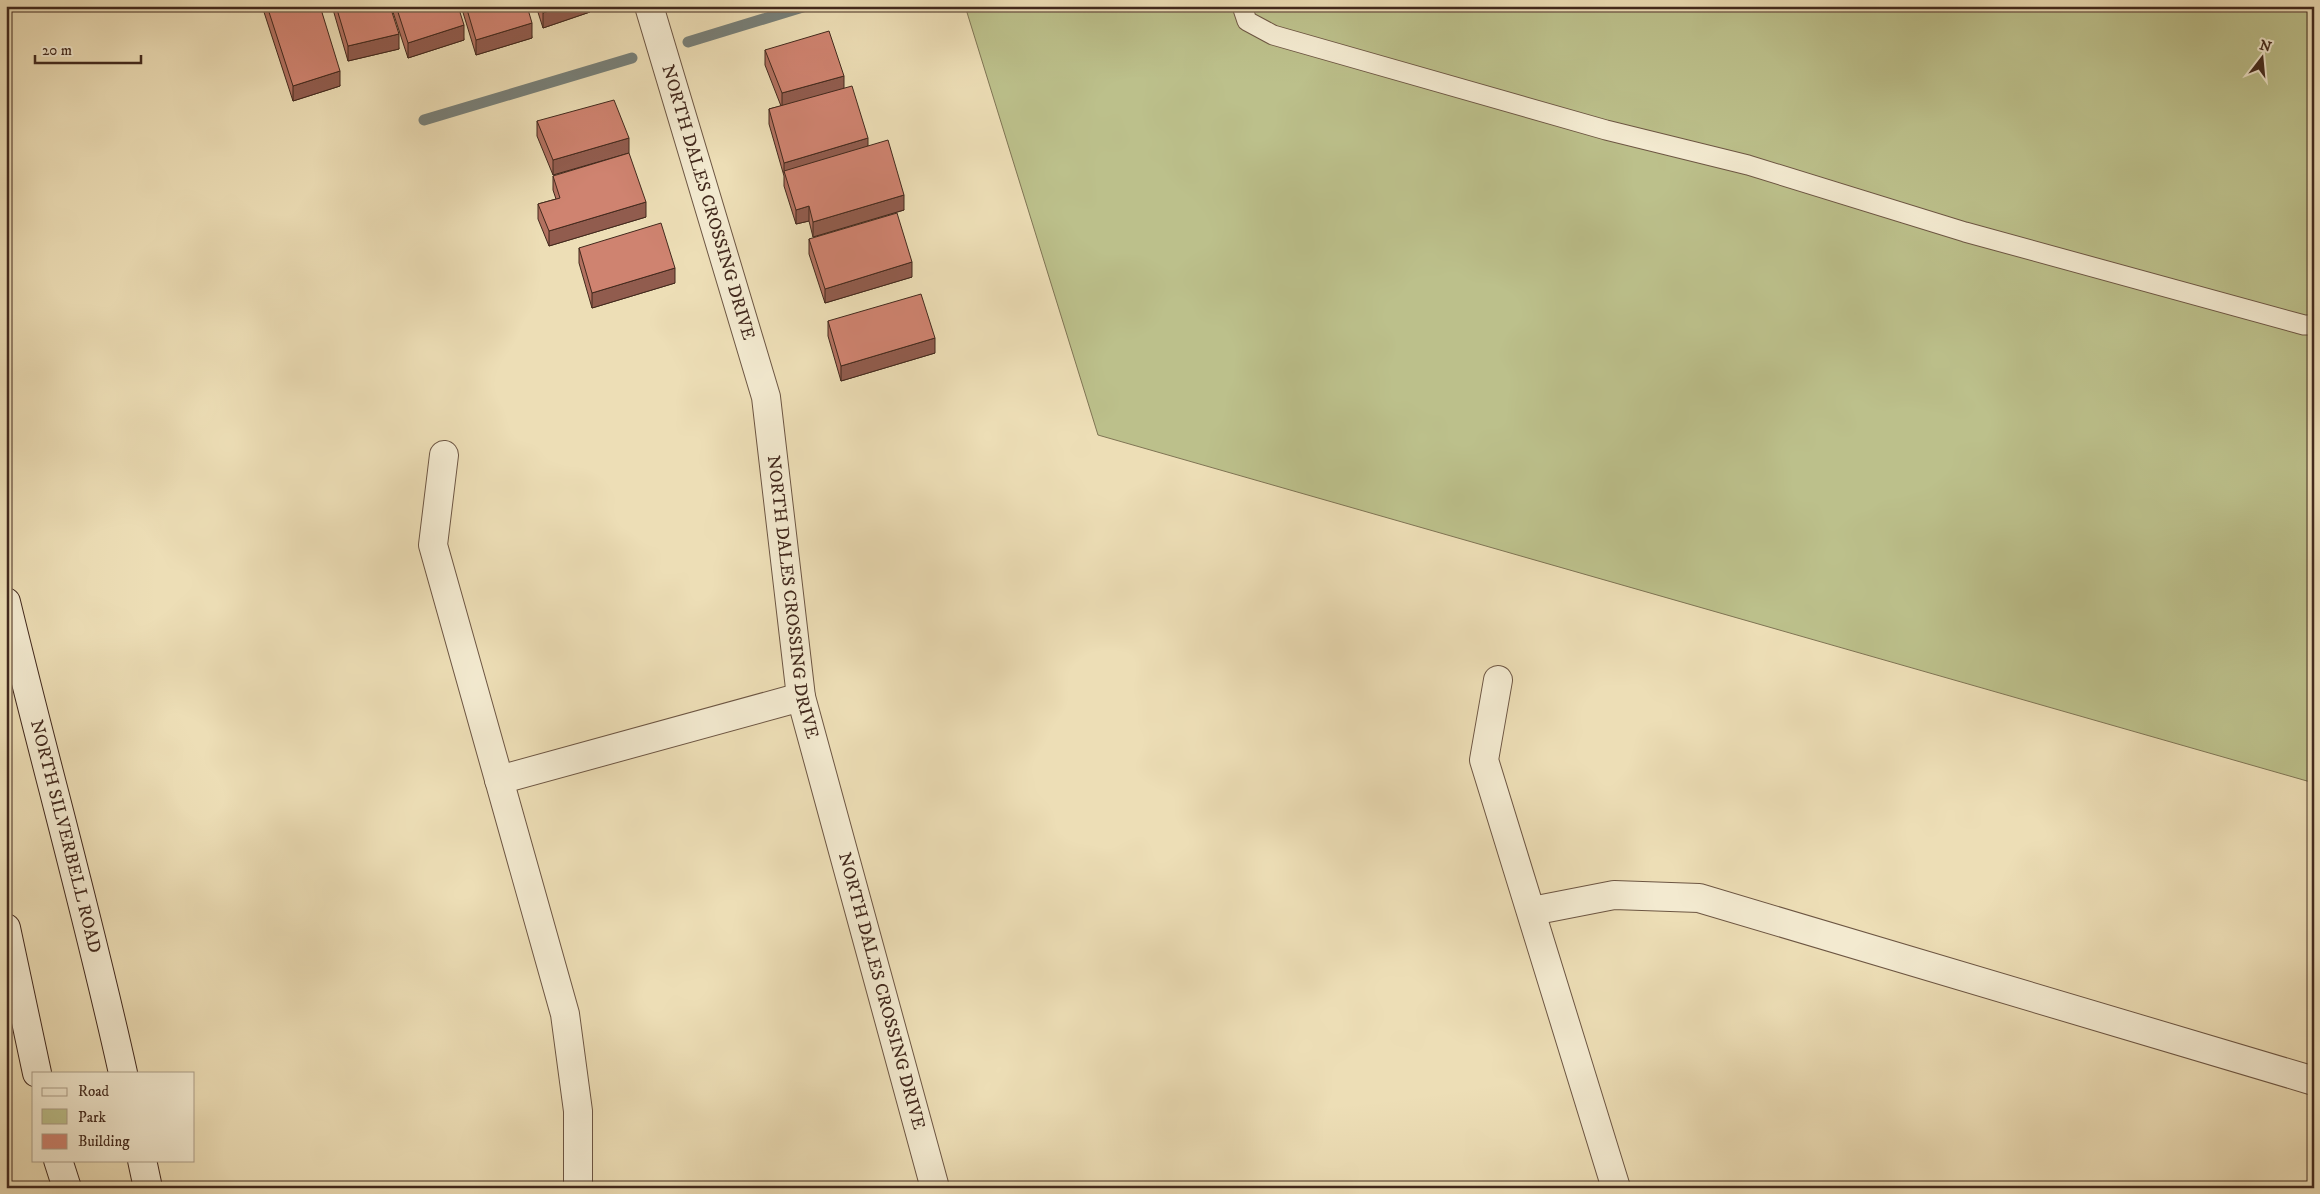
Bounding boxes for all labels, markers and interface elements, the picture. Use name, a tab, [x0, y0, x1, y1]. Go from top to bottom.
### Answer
scale bar	[35, 32, 141, 64]
north arrow	[2238, 32, 2288, 82]
text: N	[2257, 36, 2274, 57]
text: 20 m	[42, 41, 72, 60]
street label: NORTH DALES CROSSING DRIVE	[656, 62, 759, 343]
street label: NORTH DALES CROSSING DRIVE	[762, 454, 823, 742]
street label: NORTH SILVERBELL ROAD	[25, 718, 106, 956]
street label: NORTH DALES CROSSING DRIVE	[833, 850, 930, 1132]
legend	[32, 1072, 195, 1162]
text: Road	[78, 1082, 110, 1101]
text: Park	[78, 1108, 107, 1127]
text: Building	[78, 1132, 130, 1151]

